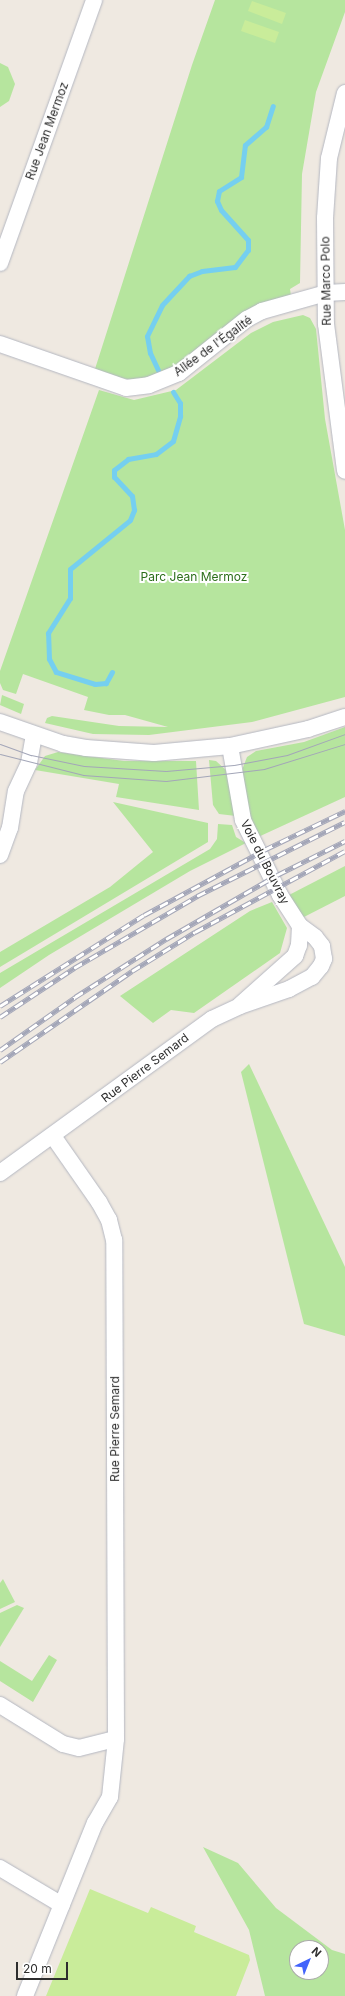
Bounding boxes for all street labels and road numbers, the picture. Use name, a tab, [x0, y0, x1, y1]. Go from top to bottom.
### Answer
street label: Rue Jean Mermoz	[23, 80, 71, 182]
street label: Rue Marco Polo	[318, 236, 334, 326]
street label: Allée de l'Égalité	[171, 313, 255, 379]
street label: Voie du Bouvray	[238, 817, 292, 907]
street label: Rue Pierre Semard	[98, 1030, 192, 1106]
street label: Rue Pierre Semard	[108, 1376, 122, 1482]

